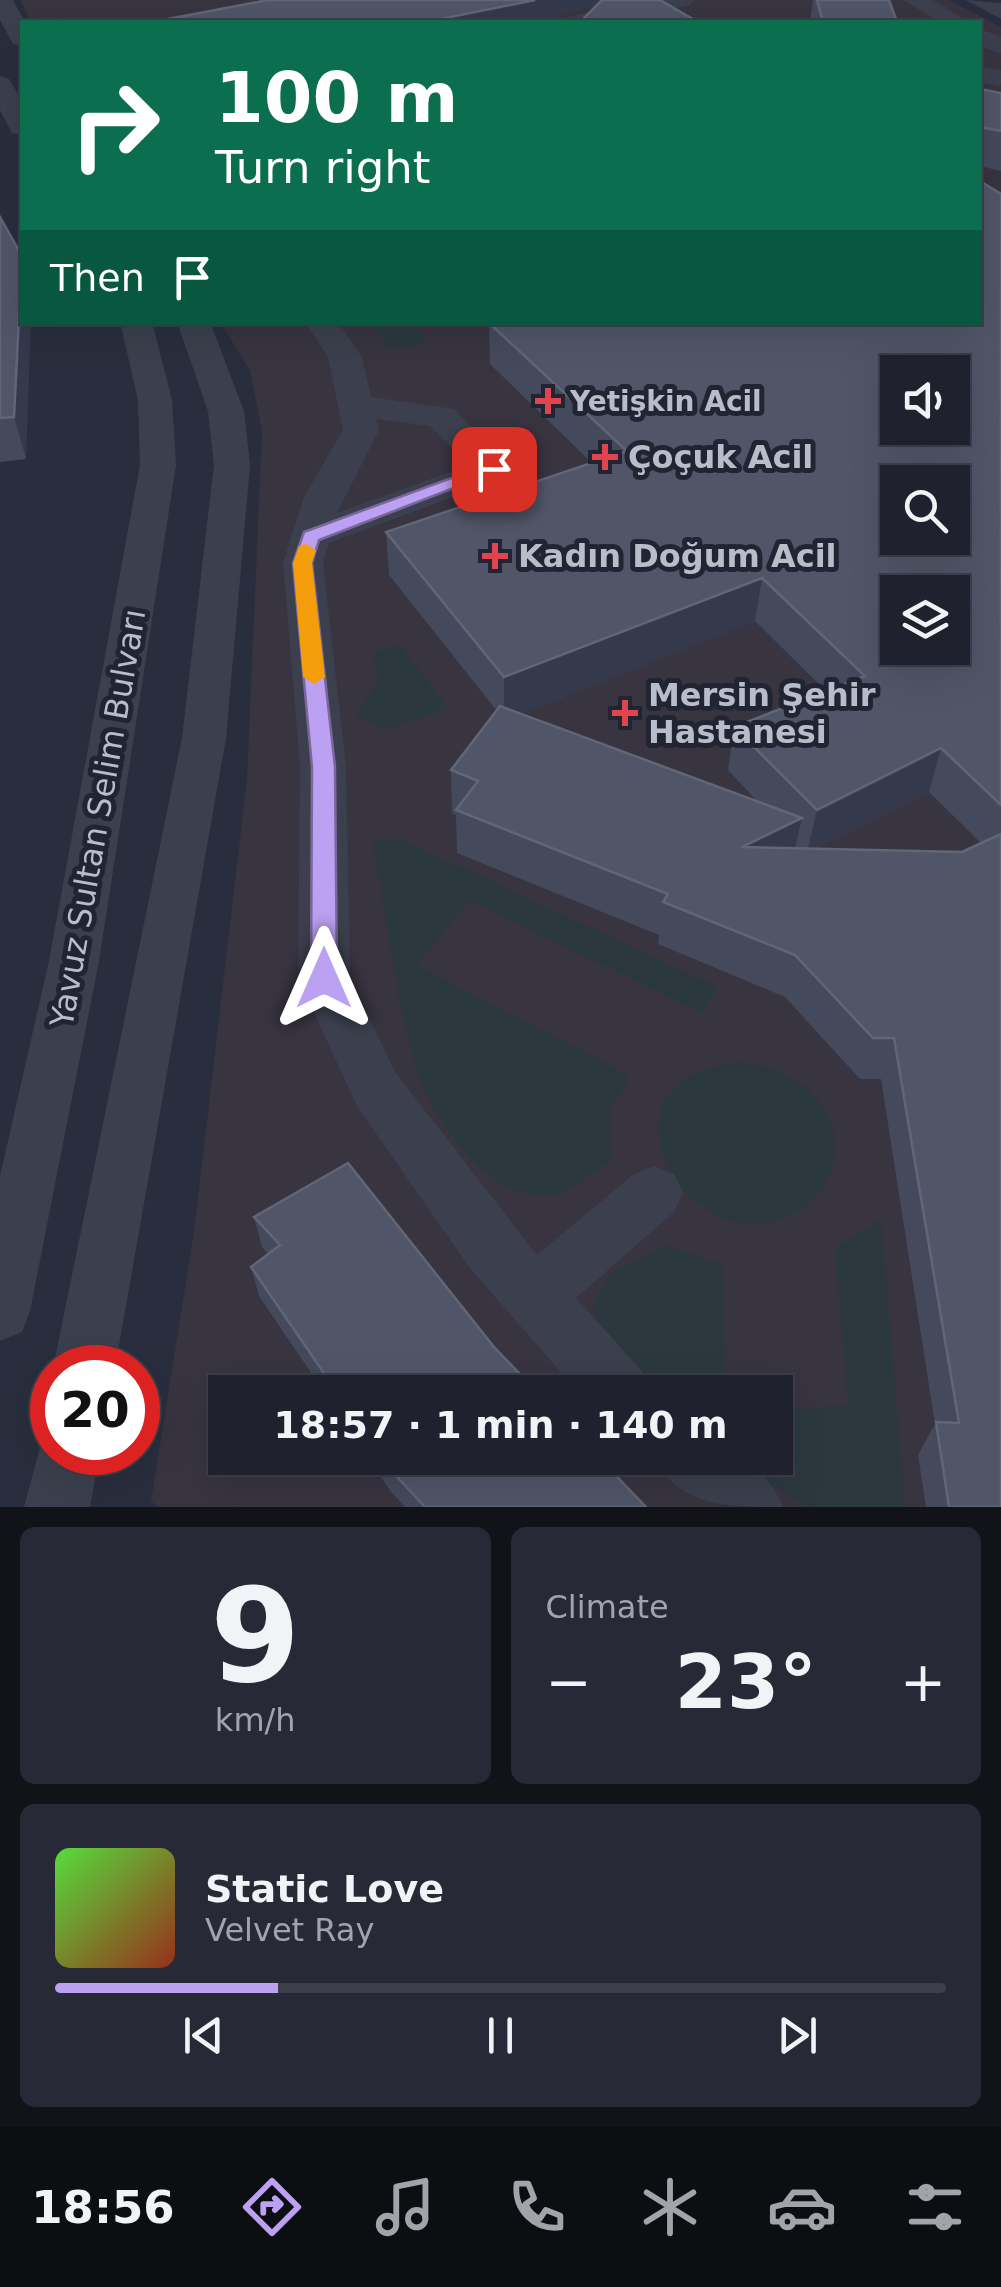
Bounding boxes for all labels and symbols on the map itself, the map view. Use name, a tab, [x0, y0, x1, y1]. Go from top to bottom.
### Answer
place label: Yetişkin Acil	[569, 385, 762, 418]
marker: Yetişkin Acil	[535, 388, 561, 414]
pin	[452, 427, 537, 512]
place label: Çoçuk Acil	[628, 438, 813, 476]
marker: Çoçuk Acil	[592, 444, 618, 470]
place label: Kadın Doğum Acil	[518, 537, 837, 575]
marker: Kadın Doğum Acil	[482, 543, 508, 569]
street label: Yavuz Sultan Selim Bulvarı	[42, 606, 154, 1031]
place label: Mersin Şehir Hastanesi	[648, 676, 876, 751]
marker: Mersin Şehir Hastanesi	[612, 700, 638, 726]
position arrow	[272, 926, 376, 1030]
speed limit sign: 20	[30, 1345, 160, 1475]

